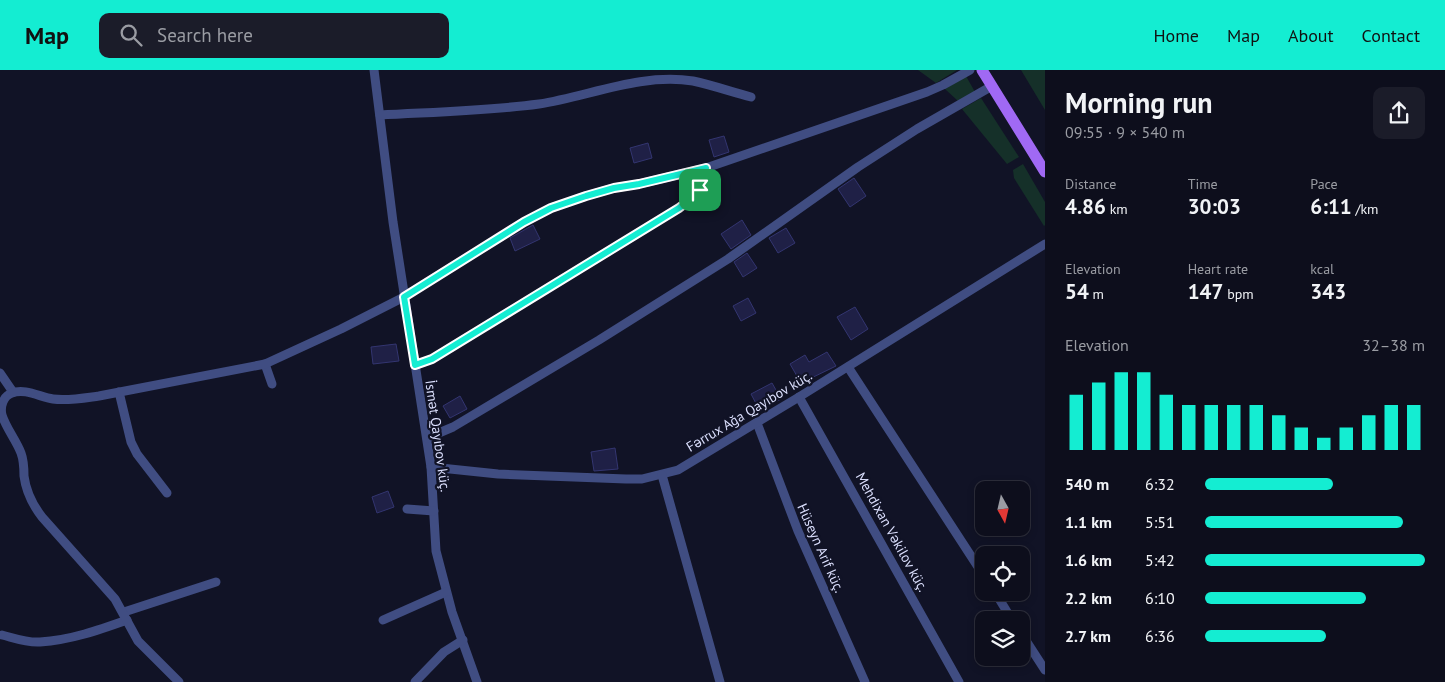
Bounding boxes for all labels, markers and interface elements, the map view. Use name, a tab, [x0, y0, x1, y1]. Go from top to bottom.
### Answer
search box	[99, 13, 449, 58]
text: Map	[25, 20, 69, 51]
icon: search	[117, 21, 145, 49]
text: Search here	[157, 23, 253, 47]
text: Home	[1153, 24, 1199, 47]
text: Map	[1227, 24, 1260, 47]
text: About	[1288, 24, 1334, 47]
text: Contact	[1362, 24, 1420, 47]
text: Morning run	[1065, 84, 1213, 121]
button: share	[1373, 87, 1425, 139]
text: 09:55 · 9 × 540 m	[1065, 122, 1185, 142]
pin	[679, 169, 721, 211]
text: Distance	[1065, 175, 1116, 193]
text: Time	[1188, 175, 1218, 193]
text: Pace	[1310, 175, 1338, 193]
icon: arrive	[686, 176, 714, 204]
text: 4.86	[1065, 193, 1106, 220]
text: 30:03	[1188, 193, 1241, 220]
text: 6:11	[1310, 193, 1352, 220]
text: km	[1106, 200, 1128, 218]
text: /km	[1352, 200, 1378, 218]
text: Elevation	[1065, 260, 1121, 278]
text: Heart rate	[1188, 260, 1248, 278]
text: kcal	[1310, 260, 1334, 278]
text: 54	[1065, 278, 1089, 305]
text: 147	[1188, 278, 1223, 305]
text: 343	[1310, 278, 1346, 305]
text: m	[1089, 285, 1104, 303]
text: bpm	[1223, 285, 1254, 303]
text: Elevation	[1065, 335, 1129, 355]
text: 32–38 m	[1362, 335, 1425, 355]
street label: Fərrux Ağa Qayıbov küç.	[683, 366, 815, 456]
street label: İsmət Qayıbov küç.	[421, 379, 455, 493]
street label: Mehdixan Vəkilov küç.	[852, 469, 932, 595]
text: 540 m	[1065, 474, 1109, 494]
text: 6:32	[1145, 474, 1175, 494]
north arrow	[975, 481, 1030, 536]
map controls	[975, 481, 1030, 666]
street label: Hüseyn Arif küç.	[793, 501, 849, 595]
text: 1.1 km	[1065, 512, 1112, 532]
text: 5:51	[1145, 512, 1175, 532]
button: locate	[975, 546, 1030, 601]
text: 1.6 km	[1065, 550, 1112, 570]
text: 5:42	[1145, 550, 1175, 570]
text: 2.2 km	[1065, 588, 1112, 608]
text: 6:10	[1145, 588, 1175, 608]
button: layers	[975, 611, 1030, 666]
text: 2.7 km	[1065, 626, 1111, 646]
text: 6:36	[1145, 626, 1175, 646]

